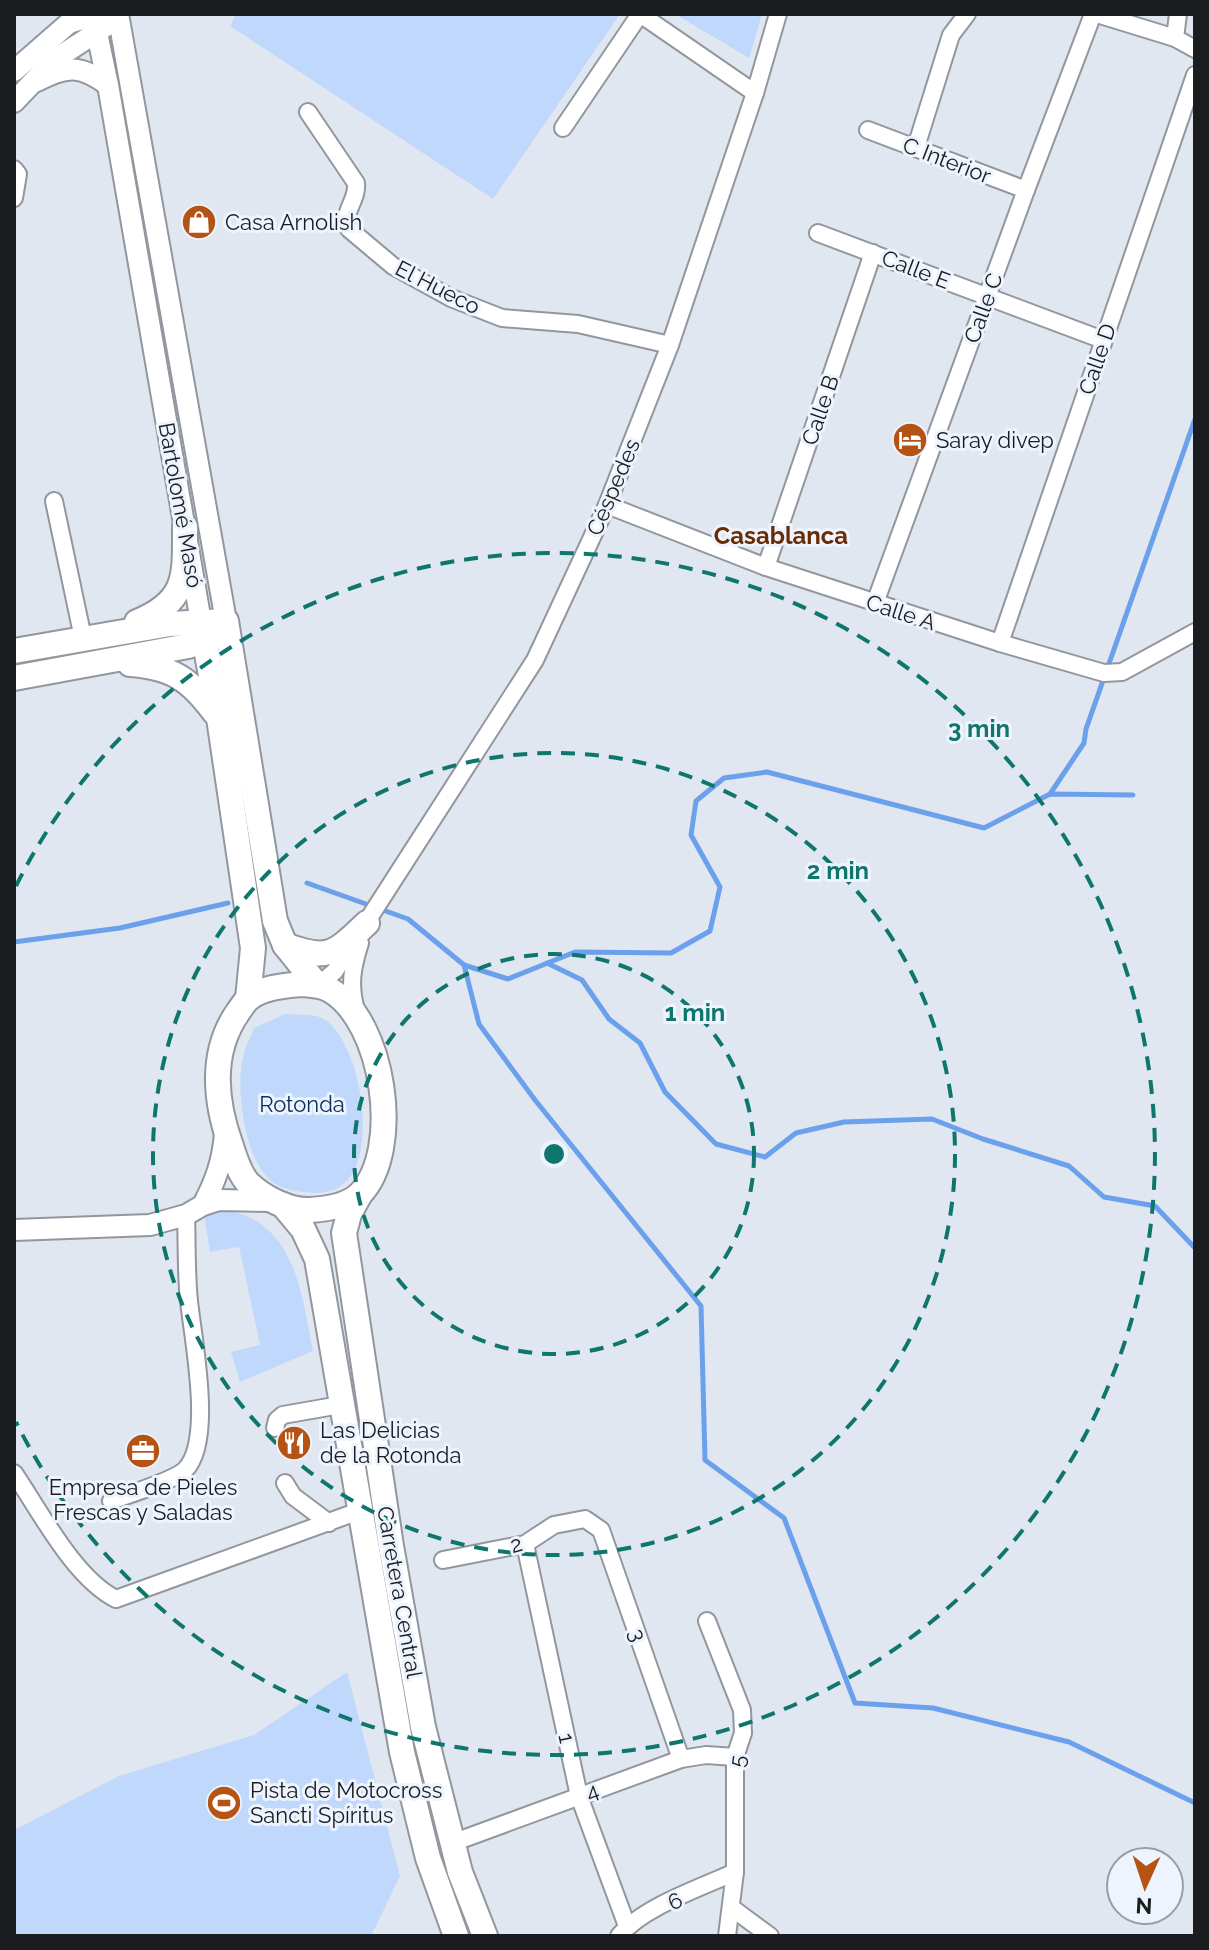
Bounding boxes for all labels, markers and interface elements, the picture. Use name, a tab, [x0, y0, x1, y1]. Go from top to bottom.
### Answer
street label: C Interior	[899, 131, 995, 189]
shop icon: Casa Arnolish	[180, 203, 218, 241]
place label: Casa Arnolish	[225, 209, 362, 235]
street label: Calle E	[878, 244, 954, 294]
street label: El Hueco	[391, 255, 485, 319]
street label: Calle C	[958, 269, 1008, 347]
street label: Calle D	[1073, 320, 1121, 398]
street label: Calle B	[796, 372, 844, 448]
street label: Bartolomé Masó	[154, 420, 208, 590]
hotel icon: Saray divep	[891, 421, 929, 459]
place label: Saray divep	[936, 427, 1054, 453]
street label: Céspedes	[581, 435, 645, 539]
district label: Casablanca	[714, 521, 848, 550]
street label: Calle A	[863, 589, 939, 635]
text: 3 min	[948, 714, 1010, 743]
text: 2 min	[807, 856, 869, 885]
text: 1 min	[665, 998, 725, 1027]
park label: Rotonda	[259, 1091, 345, 1117]
centre of rings	[540, 1140, 568, 1168]
place label: Las Delicias de la Rotonda	[320, 1417, 462, 1468]
restaurant icon: Las Delicias de la Rotonda	[275, 1424, 313, 1462]
office icon: Empresa de Pieles Frescas y Saladas	[124, 1432, 162, 1470]
place label: Empresa de Pieles Frescas y Saladas	[49, 1474, 237, 1525]
street label: Carretera Central	[372, 1504, 428, 1680]
street label: 2	[507, 1530, 525, 1558]
street label: 3	[624, 1625, 652, 1645]
street label: 1	[553, 1731, 581, 1745]
street label: 5	[723, 1753, 751, 1769]
place label: Pista de Motocross Sancti Spíritus	[250, 1777, 442, 1828]
street label: 4	[582, 1777, 602, 1805]
sports icon: Pista de Motocross Sancti Spíritus	[205, 1784, 243, 1822]
north arrow	[1105, 1846, 1185, 1926]
street label: 6	[663, 1886, 687, 1916]
text: N	[1135, 1893, 1153, 1919]

